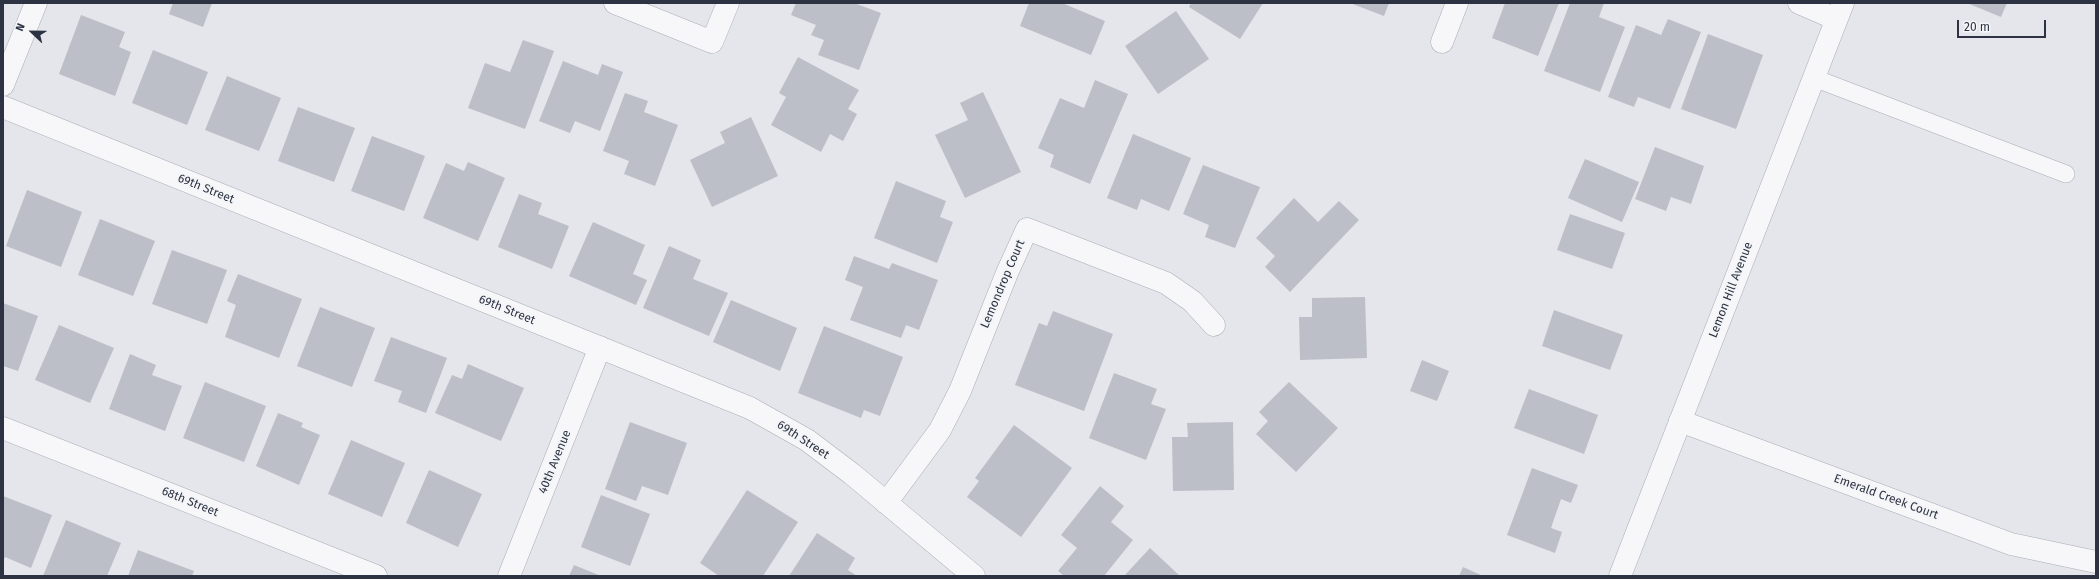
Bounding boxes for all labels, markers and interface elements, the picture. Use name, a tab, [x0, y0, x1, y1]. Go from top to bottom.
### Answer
north arrow	[12, 12, 52, 52]
scale bar	[1959, 12, 2048, 38]
text: 20 m	[1964, 20, 1990, 34]
text: N	[13, 22, 28, 33]
street label: 69th Street	[176, 171, 236, 207]
street label: Lemondrop Court	[978, 238, 1028, 330]
street label: Lemon Hill Avenue	[1706, 240, 1756, 340]
street label: 69th Street	[477, 292, 537, 328]
street label: 69th Street	[774, 418, 832, 462]
street label: 40th Avenue	[536, 428, 574, 496]
street label: Emerald Creek Court	[1832, 471, 1940, 523]
street label: 68th Street	[159, 484, 221, 520]

